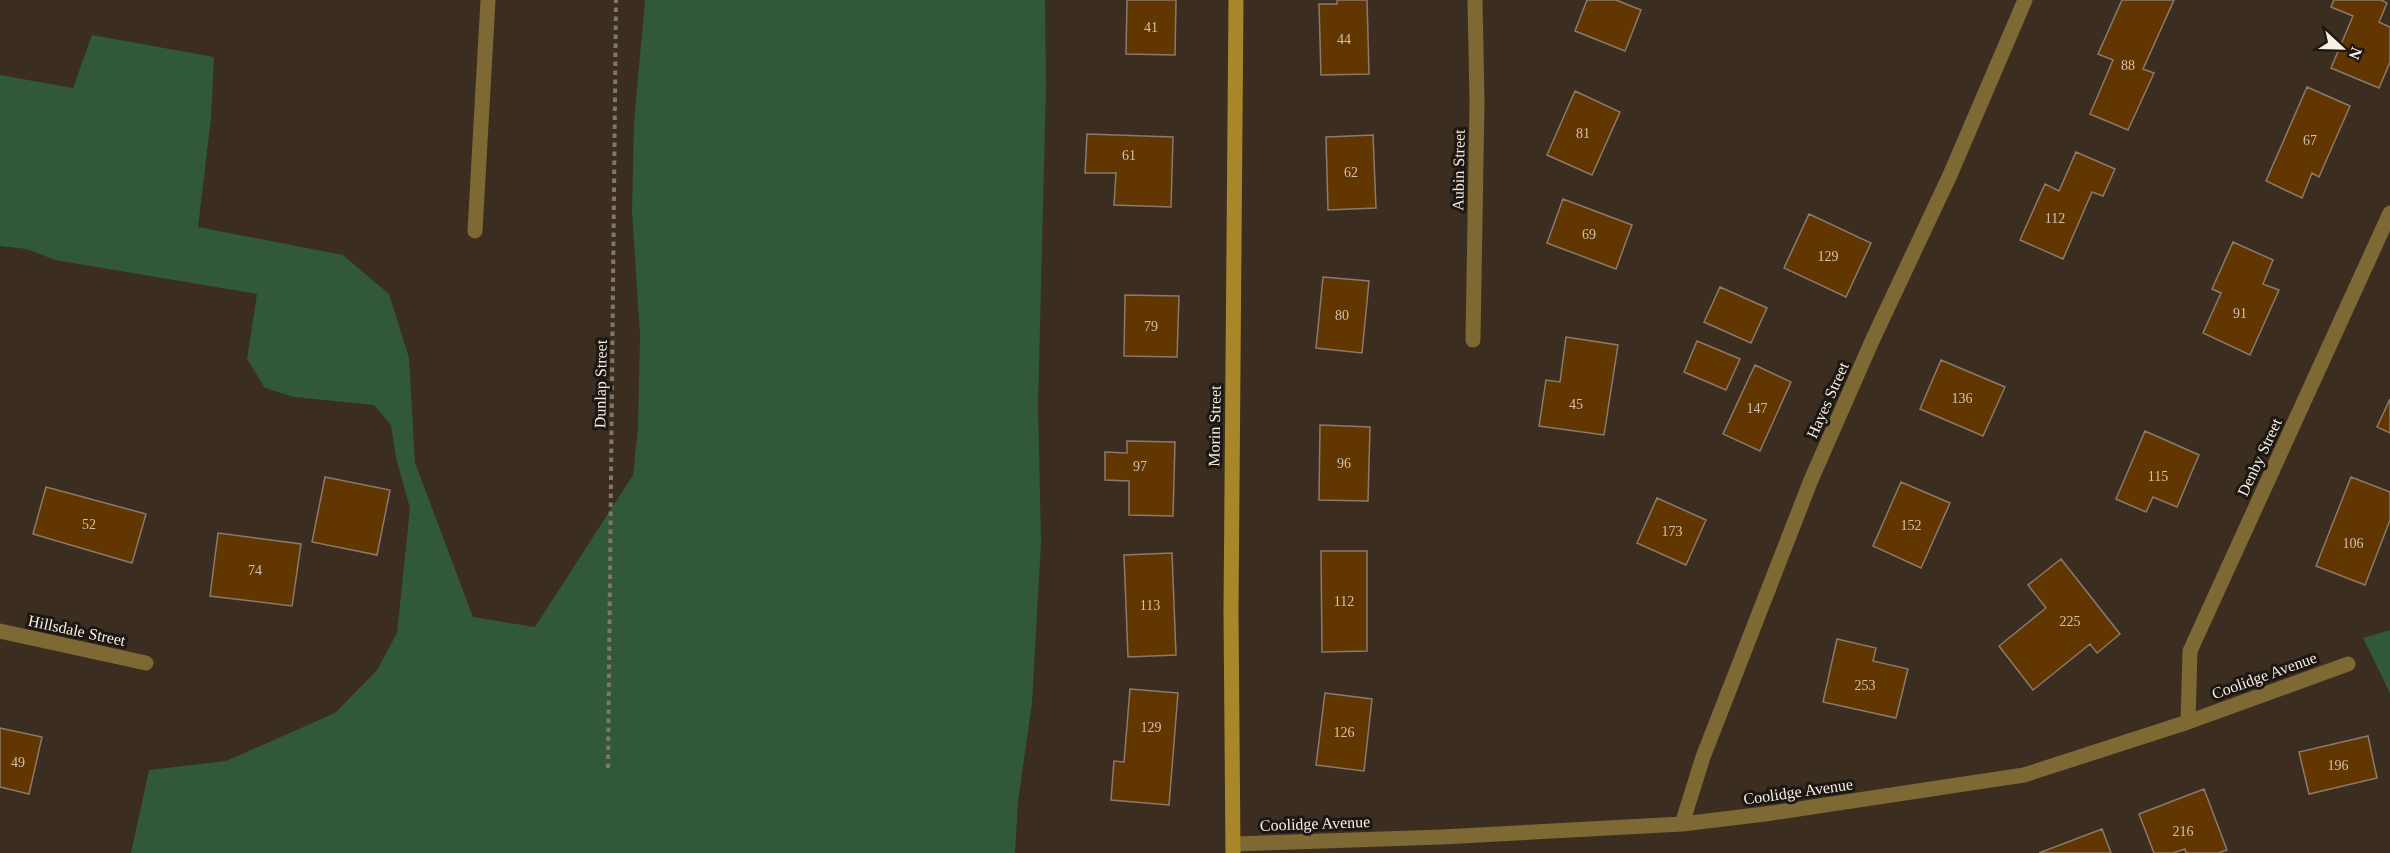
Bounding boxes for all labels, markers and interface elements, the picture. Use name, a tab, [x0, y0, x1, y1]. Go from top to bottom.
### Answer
north arrow	[2312, 18, 2372, 78]
house number: 41	[1144, 20, 1158, 35]
house number: 44	[1337, 32, 1351, 47]
text: N	[2345, 45, 2365, 62]
house number: 88	[2121, 58, 2135, 73]
house number: 81	[1576, 126, 1590, 141]
street label: Aubin Street	[1449, 129, 1468, 211]
house number: 67	[2303, 133, 2317, 148]
house number: 61	[1122, 148, 1136, 163]
house number: 62	[1344, 165, 1358, 180]
house number: 112	[2045, 211, 2065, 226]
house number: 69	[1582, 227, 1596, 242]
house number: 129	[1818, 249, 1839, 264]
house number: 91	[2233, 306, 2247, 321]
house number: 80	[1335, 308, 1349, 323]
house number: 79	[1144, 319, 1158, 334]
street label: Dunlap Street	[591, 339, 611, 428]
street label: Hayes Street	[1803, 359, 1853, 441]
street label: Morin Street	[1205, 385, 1224, 467]
house number: 136	[1952, 391, 1973, 406]
house number: 45	[1569, 397, 1583, 412]
house number: 147	[1747, 401, 1768, 416]
street label: Denby Street	[2234, 415, 2286, 499]
house number: 96	[1337, 456, 1351, 471]
house number: 97	[1133, 459, 1147, 474]
house number: 115	[2148, 469, 2168, 484]
house number: 52	[82, 517, 96, 532]
house number: 152	[1901, 518, 1922, 533]
house number: 173	[1662, 524, 1683, 539]
house number: 106	[2343, 536, 2364, 551]
house number: 74	[248, 563, 262, 578]
house number: 112	[1334, 594, 1354, 609]
house number: 113	[1140, 598, 1160, 613]
street label: Hillsdale Street	[27, 612, 128, 649]
house number: 225	[2060, 614, 2081, 629]
street label: Coolidge Avenue	[2209, 649, 2319, 703]
house number: 253	[1855, 678, 1876, 693]
house number: 129	[1141, 720, 1162, 735]
house number: 126	[1334, 725, 1355, 740]
house number: 49	[11, 755, 25, 770]
house number: 196	[2328, 758, 2349, 773]
street label: Coolidge Avenue	[1742, 775, 1854, 809]
street label: Coolidge Avenue	[1260, 813, 1370, 835]
house number: 216	[2173, 824, 2194, 839]

